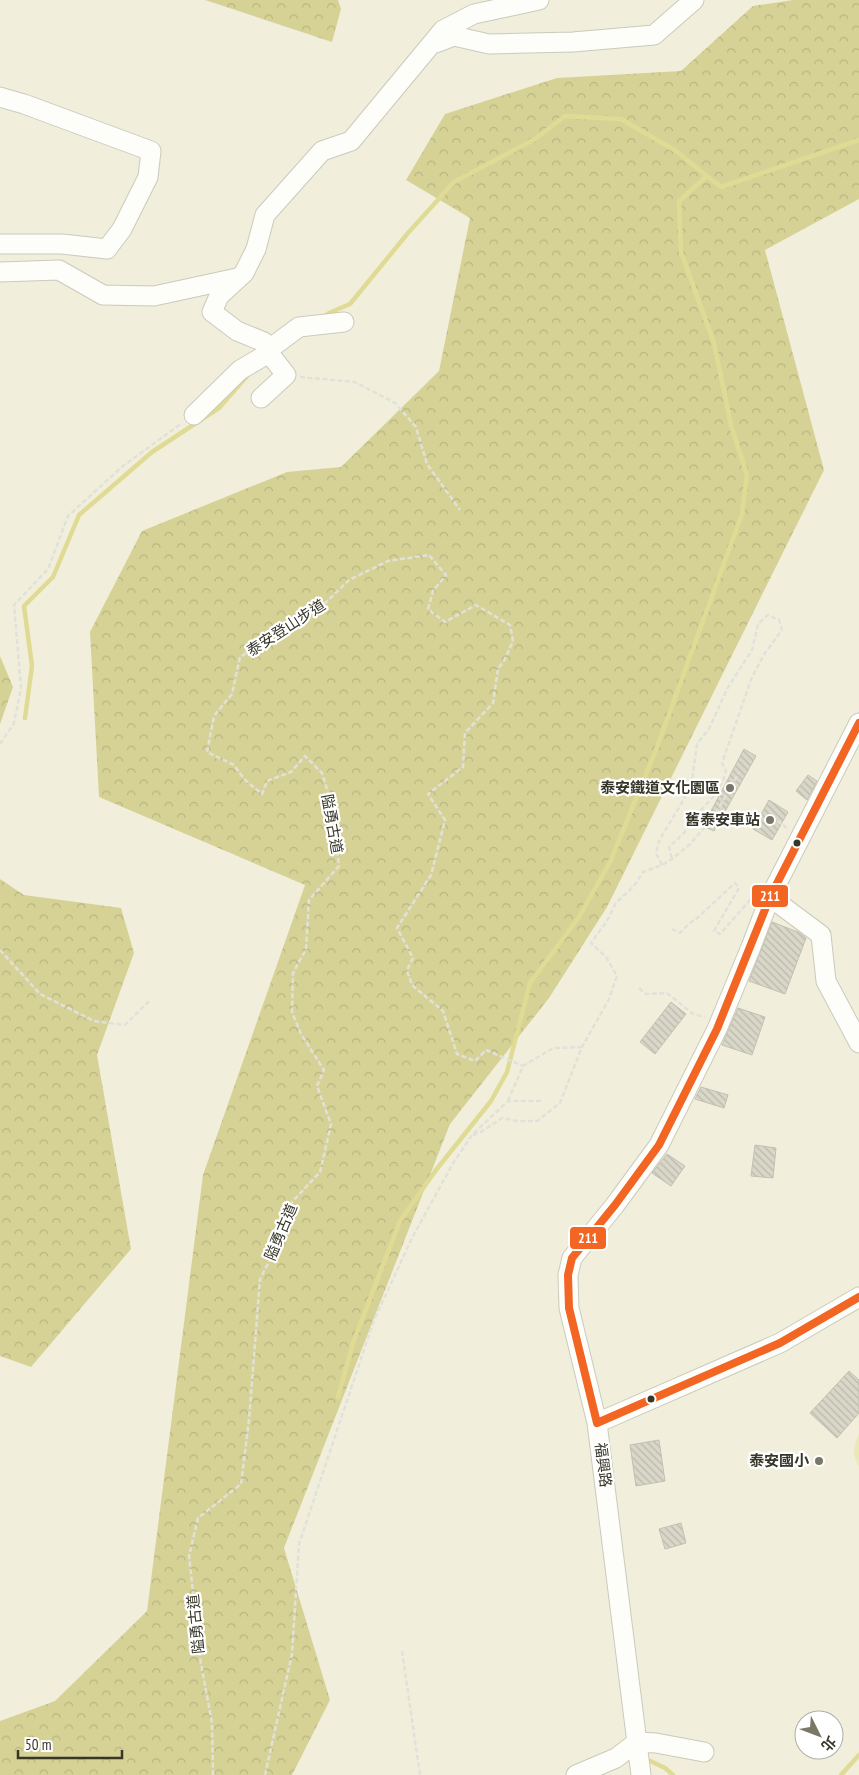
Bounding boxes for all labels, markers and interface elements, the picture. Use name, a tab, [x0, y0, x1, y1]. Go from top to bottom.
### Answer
street label: 泰安登山步道	[243, 595, 329, 660]
place label: 泰安鐵道文化園區	[600, 778, 720, 797]
marker: 泰安鐵道文化園區	[724, 782, 736, 794]
street label: 隘勇古道	[318, 793, 347, 855]
place label: 舊泰安車站	[685, 810, 760, 829]
marker: 舊泰安車站	[764, 814, 776, 826]
unlabelled marker	[792, 838, 802, 848]
line badge: 211	[751, 884, 789, 908]
text: 211	[760, 887, 780, 905]
street label: 隘勇古道	[260, 1200, 301, 1263]
line badge: 211	[569, 1226, 607, 1250]
text: 211	[578, 1229, 598, 1247]
unlabelled marker	[646, 1394, 656, 1404]
street label: 福興路	[591, 1441, 616, 1488]
place label: 泰安國小	[749, 1451, 810, 1470]
marker: 泰安國小	[813, 1455, 825, 1467]
street label: 隘勇古道	[183, 1593, 208, 1655]
north arrow	[794, 1710, 844, 1760]
scale bar	[18, 1728, 121, 1760]
text: 北	[817, 1732, 840, 1755]
text: 50 m	[25, 1735, 51, 1754]

